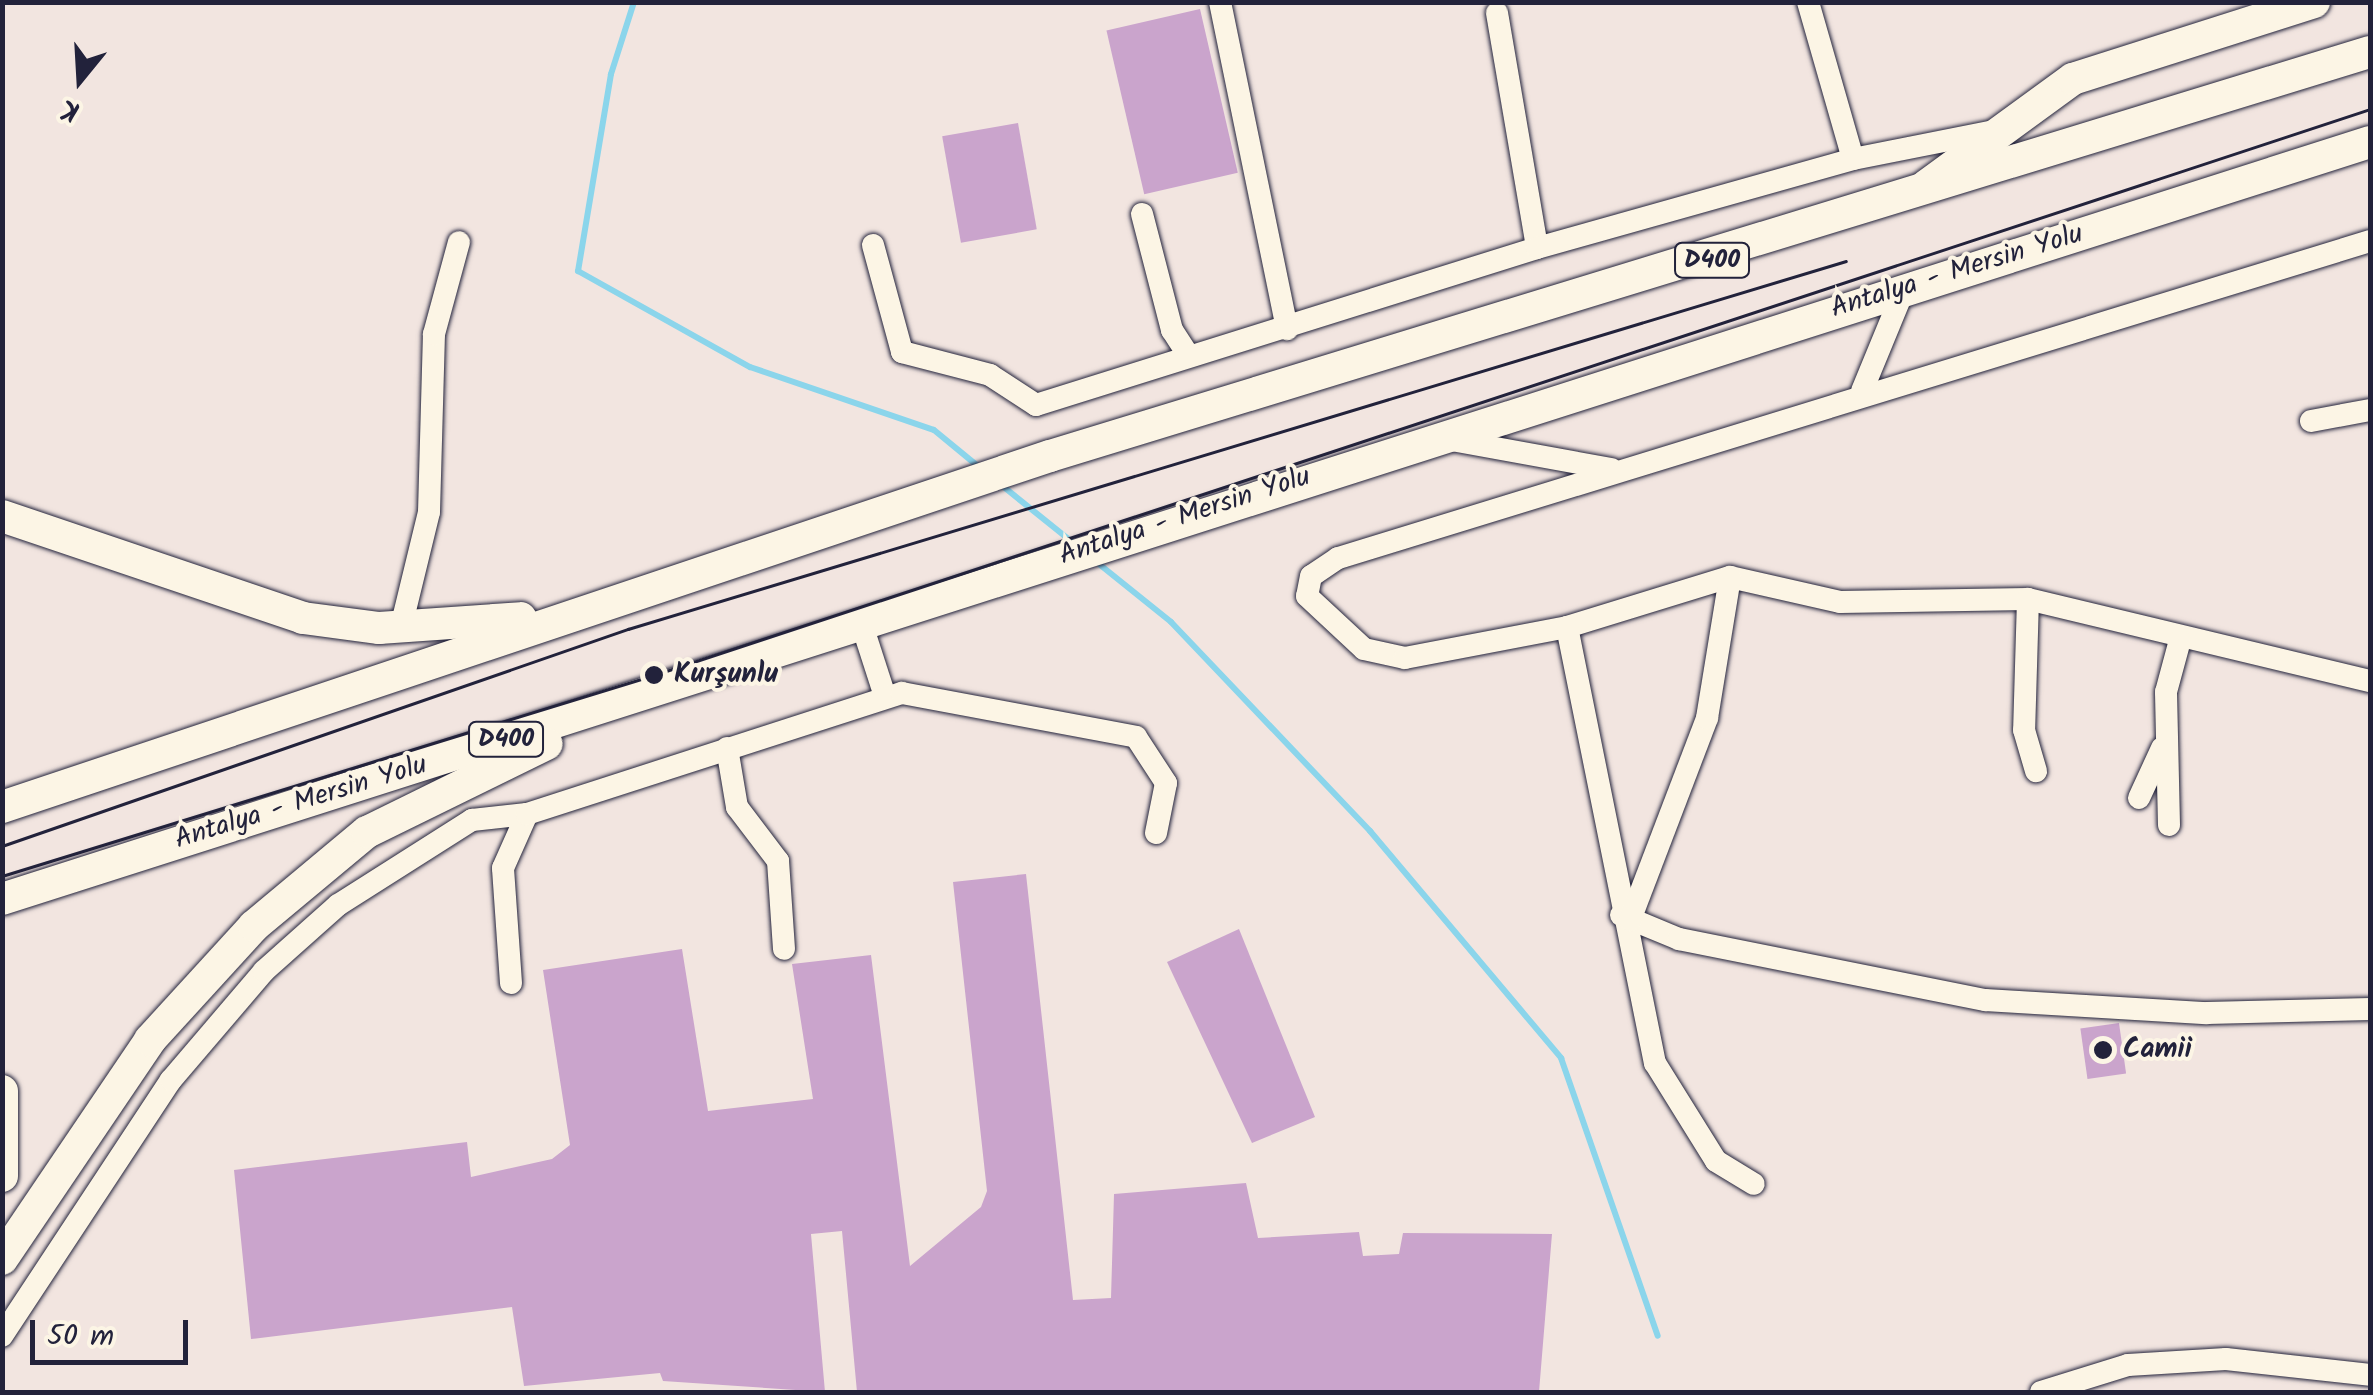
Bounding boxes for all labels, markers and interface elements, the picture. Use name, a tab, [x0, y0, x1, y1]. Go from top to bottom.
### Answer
north arrow	[30, 30, 130, 130]
text: K	[56, 85, 86, 133]
street label: Antalya - Mersin Yolu	[1827, 218, 2087, 326]
road number: D400	[1672, 240, 1752, 280]
street label: Antalya - Mersin Yolu	[1055, 461, 1315, 573]
place label: Kurşunlu	[674, 658, 778, 692]
marker: Kurşunlu	[643, 664, 665, 686]
road number: D400	[466, 719, 546, 759]
street label: Antalya - Mersin Yolu	[171, 749, 431, 857]
place label: Camii	[2123, 1033, 2192, 1067]
marker: Camii	[2092, 1039, 2114, 1061]
scale bar	[35, 1300, 192, 1362]
text: 50 m	[47, 1313, 114, 1361]

